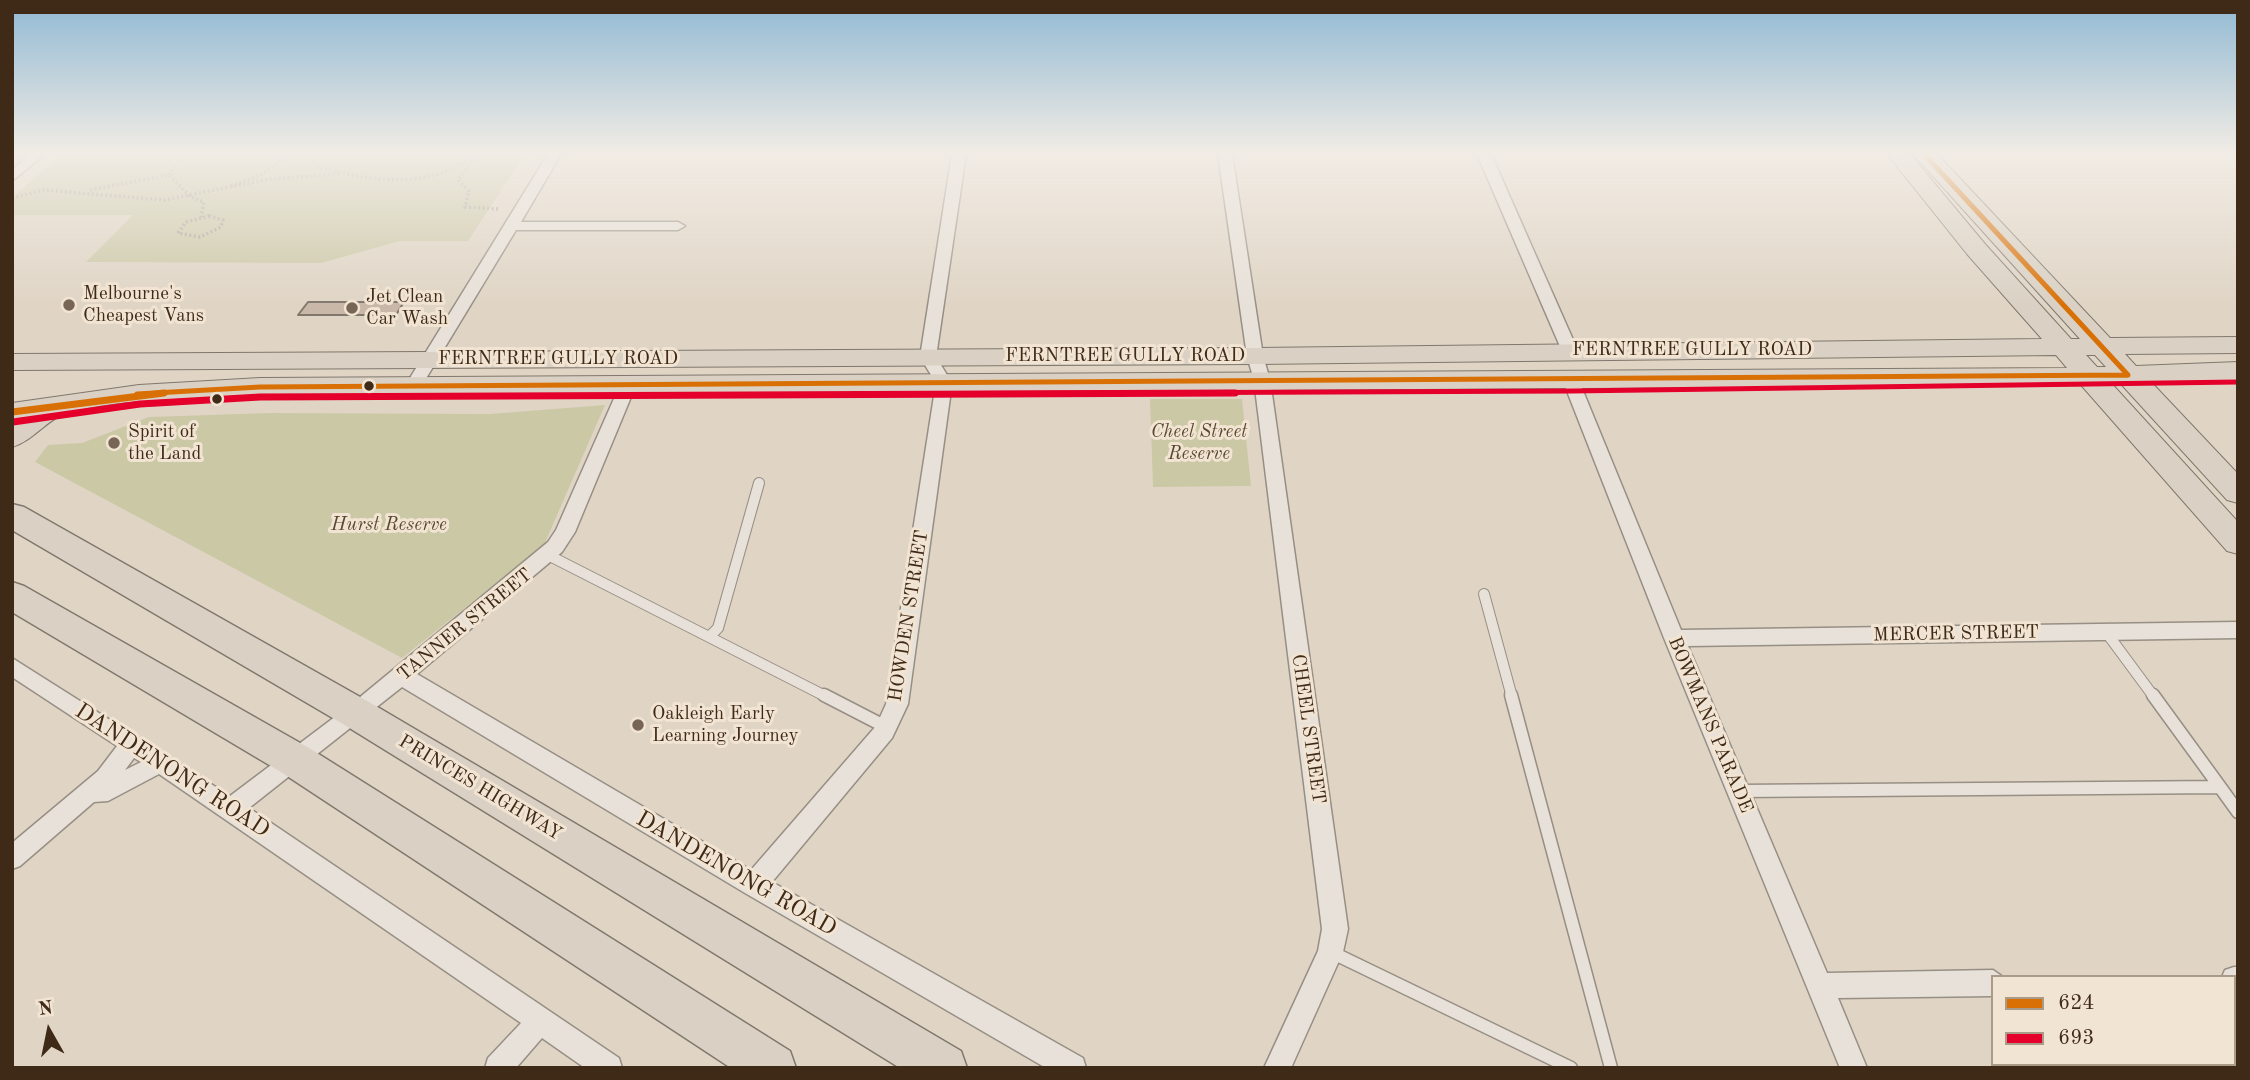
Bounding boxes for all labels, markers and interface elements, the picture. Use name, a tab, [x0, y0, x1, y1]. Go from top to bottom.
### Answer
place label: Melbourne's Cheapest Vans	[83, 283, 204, 327]
place label: Jet Clean Car Wash	[366, 286, 448, 330]
marker: Melbourne's Cheapest Vans	[61, 297, 77, 313]
marker: Jet Clean Car Wash	[344, 300, 360, 316]
street label: FERNTREE GULLY ROAD	[1572, 339, 1812, 361]
street label: FERNTREE GULLY ROAD	[1005, 345, 1245, 367]
street label: FERNTREE GULLY ROAD	[438, 348, 678, 370]
unlabelled marker	[362, 379, 376, 393]
unlabelled marker	[210, 392, 224, 406]
place label: Spirit of the Land	[128, 421, 201, 465]
park label: Cheel Street Reserve	[1151, 421, 1247, 465]
marker: Spirit of the Land	[106, 435, 122, 451]
park label: Hurst Reserve	[331, 514, 447, 536]
street label: HOWDEN STREET	[884, 528, 934, 704]
street label: TANNER STREET	[393, 564, 537, 686]
street label: MERCER STREET	[1873, 621, 2039, 647]
street label: BOWMANS PARADE	[1662, 633, 1758, 817]
street label: CHEEL STREET	[1286, 653, 1330, 805]
street label: DANDENONG ROAD	[69, 698, 275, 844]
place label: Oakleigh Early Learning Journey	[652, 703, 799, 747]
marker: Oakleigh Early Learning Journey	[630, 717, 646, 733]
street label: PRINCES HIGHWAY	[394, 730, 566, 846]
street label: DANDENONG ROAD	[631, 805, 841, 943]
legend	[1991, 975, 2236, 1066]
text: 624	[2058, 993, 2095, 1014]
north arrow	[14, 996, 84, 1066]
text: N	[37, 999, 54, 1020]
text: 693	[2058, 1028, 2095, 1049]

